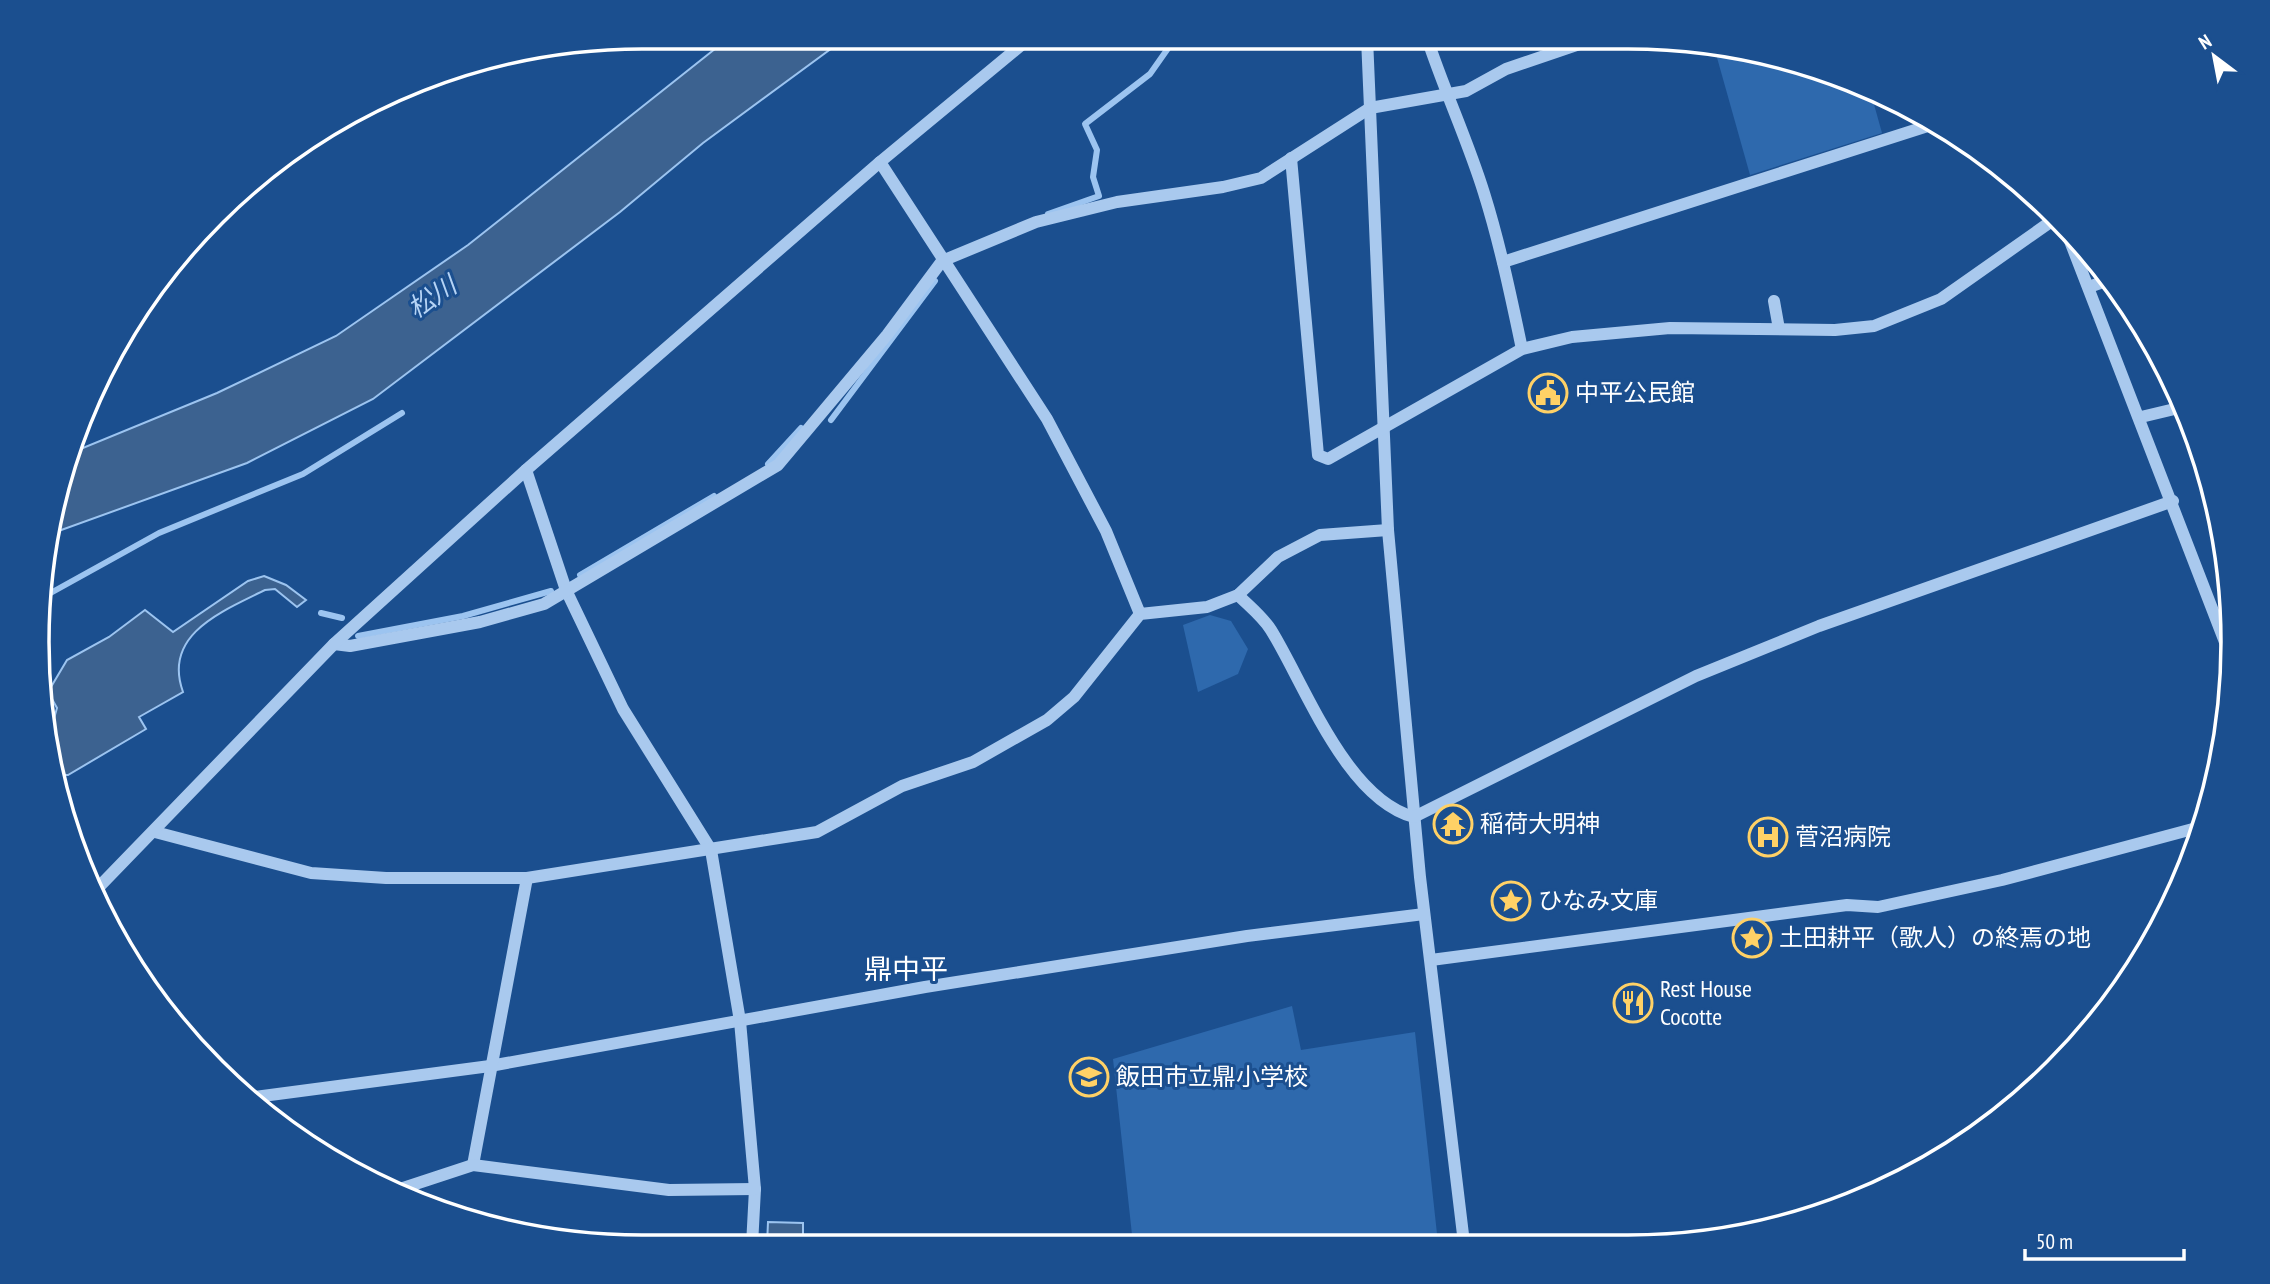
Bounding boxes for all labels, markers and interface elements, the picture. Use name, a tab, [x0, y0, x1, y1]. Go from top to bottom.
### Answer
north arrow	[2179, 21, 2249, 91]
text: N	[2194, 29, 2216, 54]
water label: 松川	[401, 267, 465, 325]
public building icon: 中平公民館	[1527, 372, 1569, 414]
place label: 中平公民館	[1575, 377, 1695, 408]
temple icon: 稲荷大明神	[1432, 803, 1474, 845]
place label: 稲荷大明神	[1480, 808, 1600, 839]
hospital icon: 菅沼病院	[1747, 816, 1789, 858]
place label: 菅沼病院	[1795, 821, 1891, 852]
place icon: ひなみ文庫	[1490, 880, 1532, 922]
place label: ひなみ文庫	[1538, 885, 1658, 916]
place icon: 土田耕平（歌人）の終焉の地	[1731, 917, 1773, 959]
place label: 土田耕平（歌人）の終焉の地	[1779, 922, 2091, 953]
district label: 鼎中平	[864, 950, 948, 987]
place label: Rest House Cocotte	[1660, 973, 1752, 1032]
restaurant icon: Rest House Cocotte	[1612, 982, 1654, 1024]
school or university icon: 飯田市立鼎小学校	[1068, 1056, 1110, 1098]
place label: 飯田市立鼎小学校	[1116, 1061, 1308, 1092]
scale bar	[2025, 1218, 2184, 1262]
text: 50 m	[2036, 1228, 2073, 1255]

